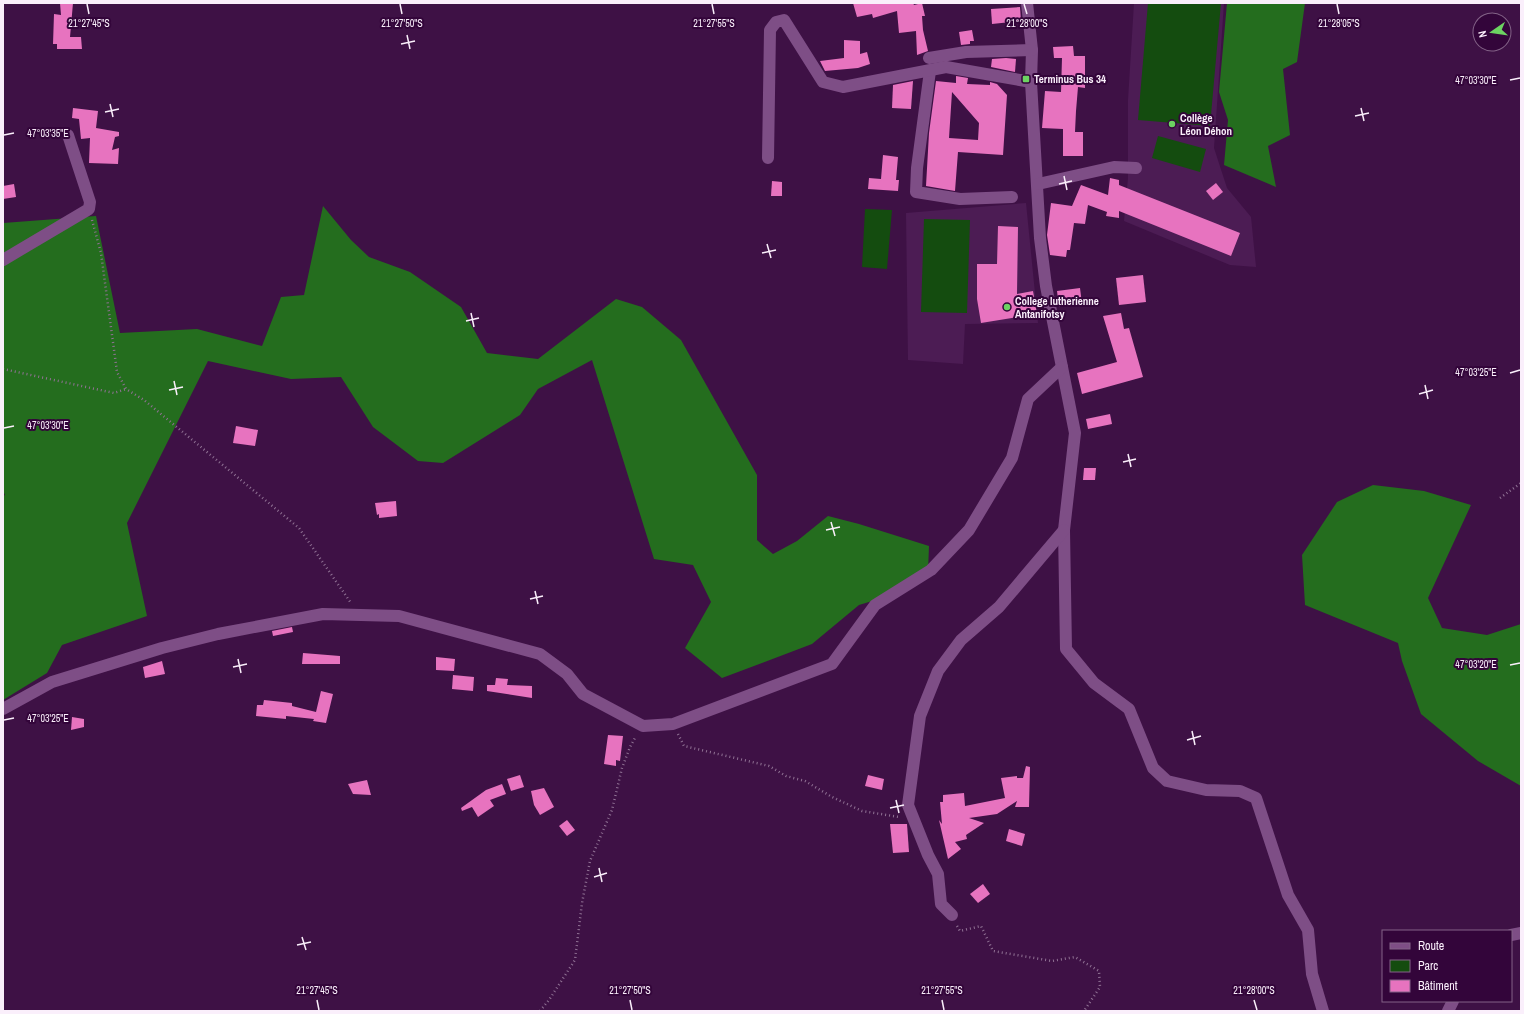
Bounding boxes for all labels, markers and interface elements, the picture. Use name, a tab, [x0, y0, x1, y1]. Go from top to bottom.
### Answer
north arrow	[1472, 12, 1512, 52]
text: 21°27'45"S	[68, 17, 110, 30]
text: 21°27'50"S	[381, 17, 423, 30]
text: 21°27'55"S	[693, 17, 735, 30]
text: 21°28'00"S	[1006, 17, 1048, 30]
text: 21°28'05"S	[1318, 17, 1360, 30]
text: N	[1475, 30, 1490, 39]
place label: Terminus Bus 34	[1034, 72, 1106, 86]
marker: Terminus Bus 34	[1021, 74, 1031, 84]
text: 47°03'30"E	[1455, 74, 1497, 87]
place label: Collège Léon Déhon	[1180, 111, 1232, 138]
marker: Collège Léon Déhon	[1167, 119, 1177, 129]
text: 47°03'35"E	[27, 127, 69, 140]
place label: College lutherienne Antanifotsy	[1015, 294, 1099, 321]
marker: College lutherienne Antanifotsy	[1002, 302, 1012, 312]
text: 47°03'25"E	[1455, 366, 1497, 379]
text: 47°03'30"E	[27, 419, 69, 432]
text: 47°03'20"E	[1455, 658, 1497, 671]
text: 47°03'25"E	[27, 712, 69, 725]
legend	[1382, 930, 1512, 1002]
text: Route	[1418, 938, 1444, 954]
text: Parc	[1418, 958, 1438, 974]
text: Bâtiment	[1418, 978, 1458, 994]
text: 21°27'45"S	[296, 984, 338, 997]
text: 21°27'50"S	[609, 984, 651, 997]
text: 21°27'55"S	[921, 984, 963, 997]
text: 21°28'00"S	[1233, 984, 1275, 997]

